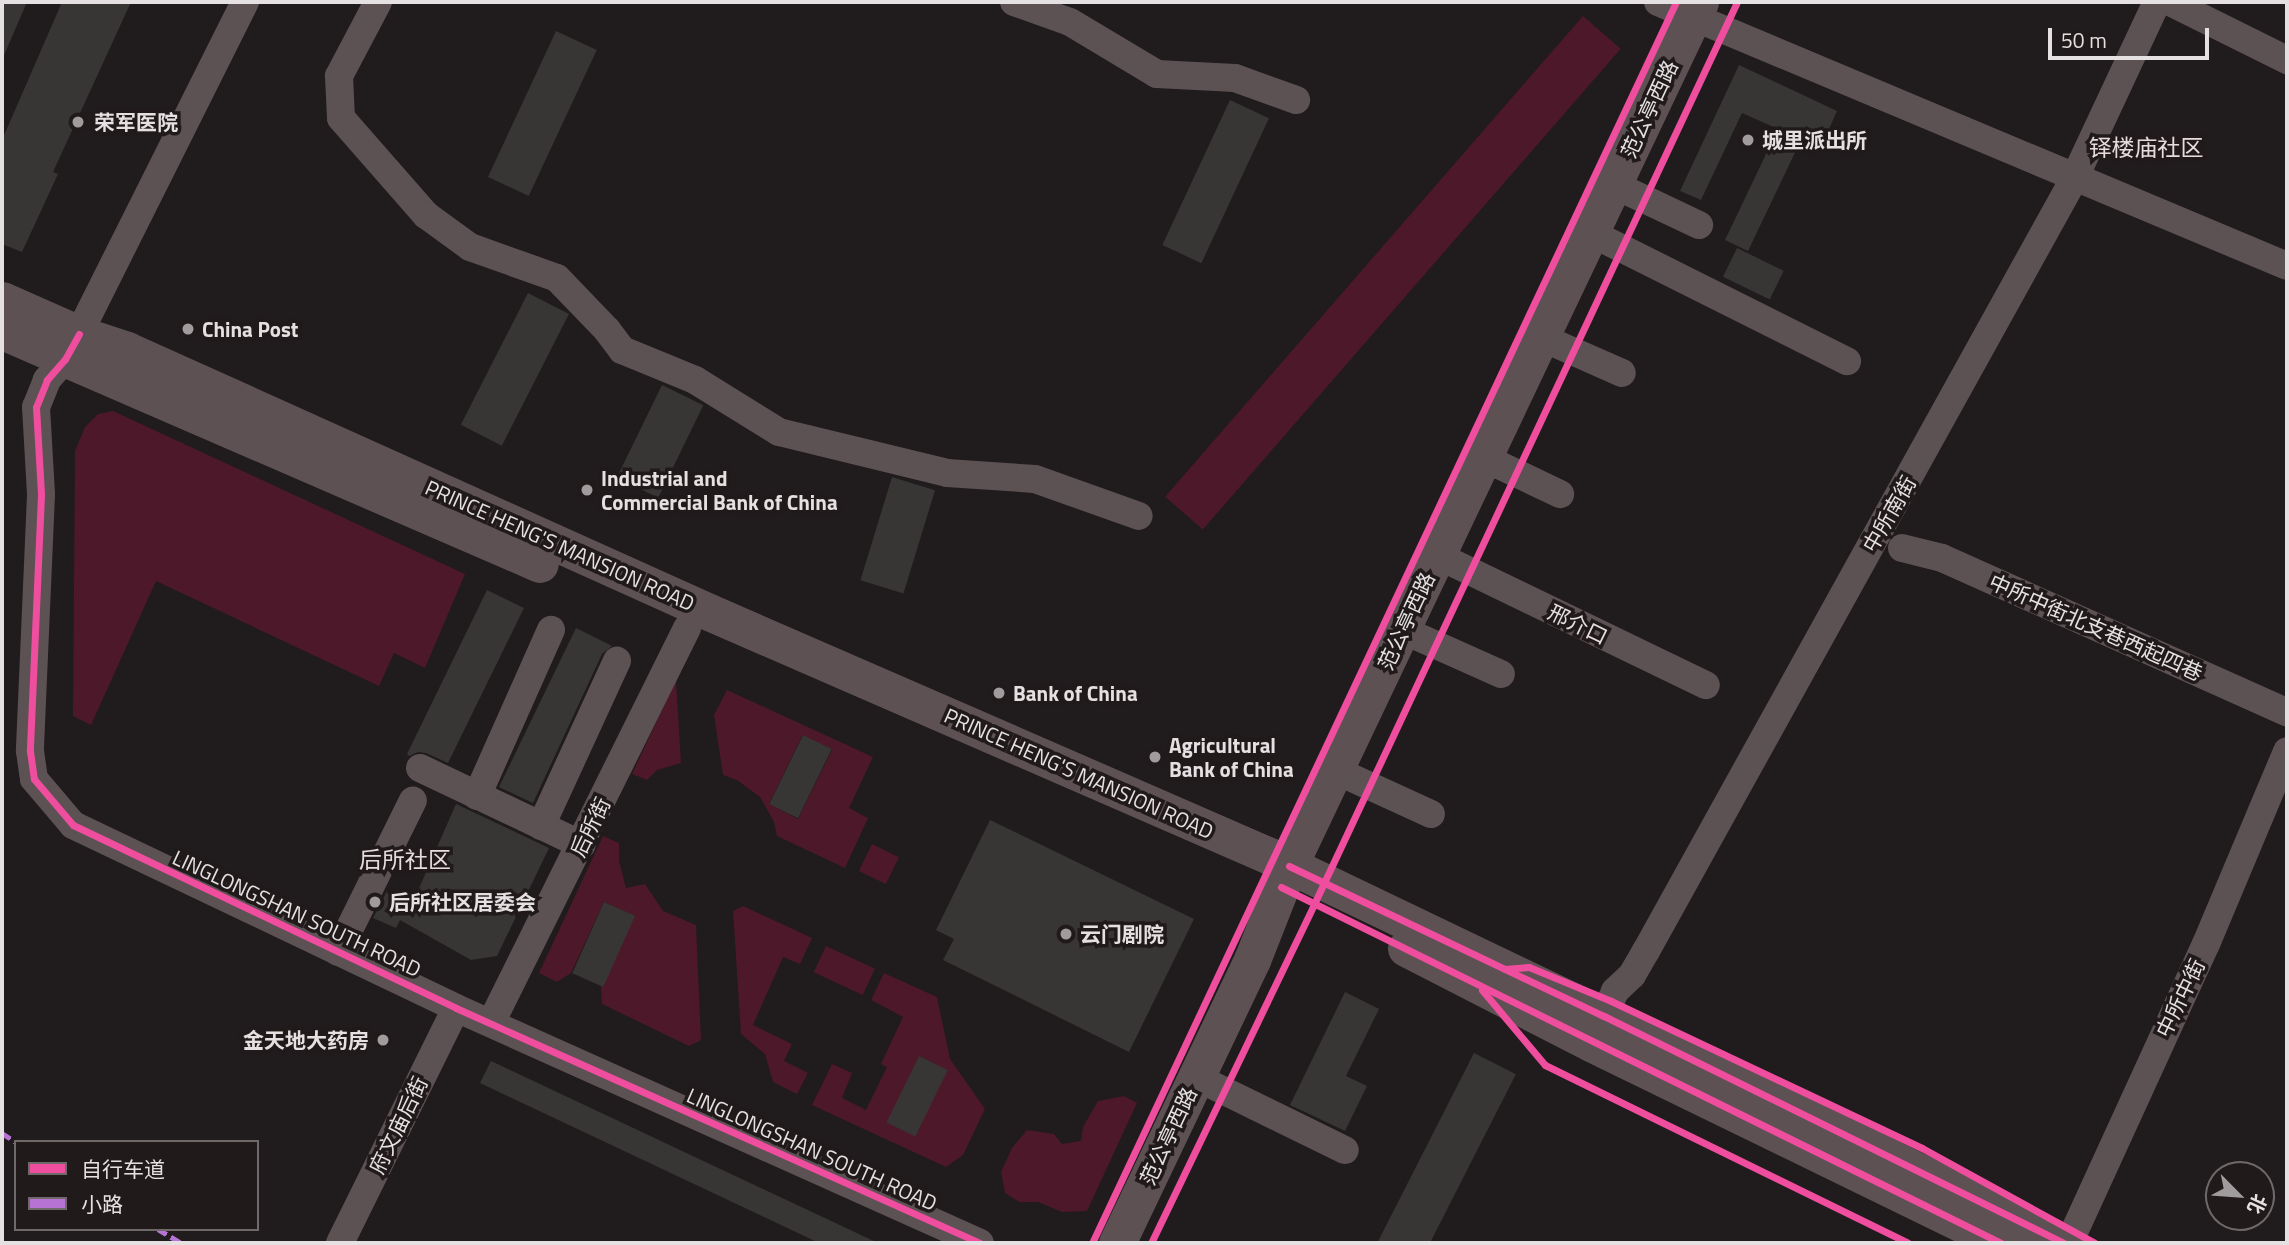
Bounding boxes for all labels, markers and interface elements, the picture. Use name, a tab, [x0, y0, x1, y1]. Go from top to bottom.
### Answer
scale bar	[2051, 14, 2212, 58]
text: 50 m	[2061, 24, 2107, 56]
street label: 范公亭西路	[1615, 56, 1683, 162]
place label: 荣军医院	[94, 109, 178, 135]
marker: 荣军医院	[68, 112, 88, 132]
place label: 城里派出所	[1762, 127, 1867, 153]
marker: 城里派出所	[1740, 132, 1756, 148]
district label: 铎楼庙社区	[2089, 134, 2203, 162]
place label: China Post	[202, 316, 298, 342]
marker: China Post	[180, 321, 196, 337]
place label: Industrial and Commercial Bank of China	[601, 465, 838, 515]
street label: 中所南街	[1857, 471, 1921, 557]
street label: PRINCE HENG'S MANSION ROAD	[422, 474, 698, 616]
marker: Industrial and Commercial Bank of China	[579, 482, 595, 498]
street label: 范公亭西路	[1372, 568, 1440, 674]
street label: 中所中街北支巷西起四巷	[1985, 569, 2207, 685]
street label: 邢介口	[1544, 599, 1612, 649]
place label: Bank of China	[1013, 680, 1138, 706]
marker: Bank of China	[991, 685, 1007, 701]
street label: PRINCE HENG'S MANSION ROAD	[941, 702, 1217, 844]
place label: Agricultural Bank of China	[1169, 732, 1294, 782]
marker: Agricultural Bank of China	[1147, 749, 1163, 765]
street label: 后所街	[565, 793, 615, 861]
street label: LINGLONGSHAN SOUTH ROAD	[169, 844, 425, 982]
district label: 后所社区	[359, 846, 451, 874]
place label: 后所社区居委会	[389, 889, 536, 915]
marker: 后所社区居委会	[367, 894, 383, 910]
place label: 云门剧院	[1080, 921, 1164, 947]
marker: 云门剧院	[1058, 926, 1074, 942]
street label: 中所中街	[2150, 955, 2210, 1041]
place label: 金天地大药房	[243, 1027, 369, 1053]
marker: 金天地大药房	[375, 1032, 391, 1048]
street label: 府文庙后街	[364, 1072, 432, 1178]
street label: LINGLONGSHAN SOUTH ROAD	[683, 1082, 941, 1216]
street label: 范公亭西路	[1134, 1083, 1202, 1189]
legend	[14, 1140, 259, 1231]
text: 自行车道	[81, 1153, 165, 1185]
north arrow	[2205, 1161, 2275, 1231]
text: 小路	[81, 1188, 123, 1220]
text: 北	[2241, 1189, 2275, 1219]

